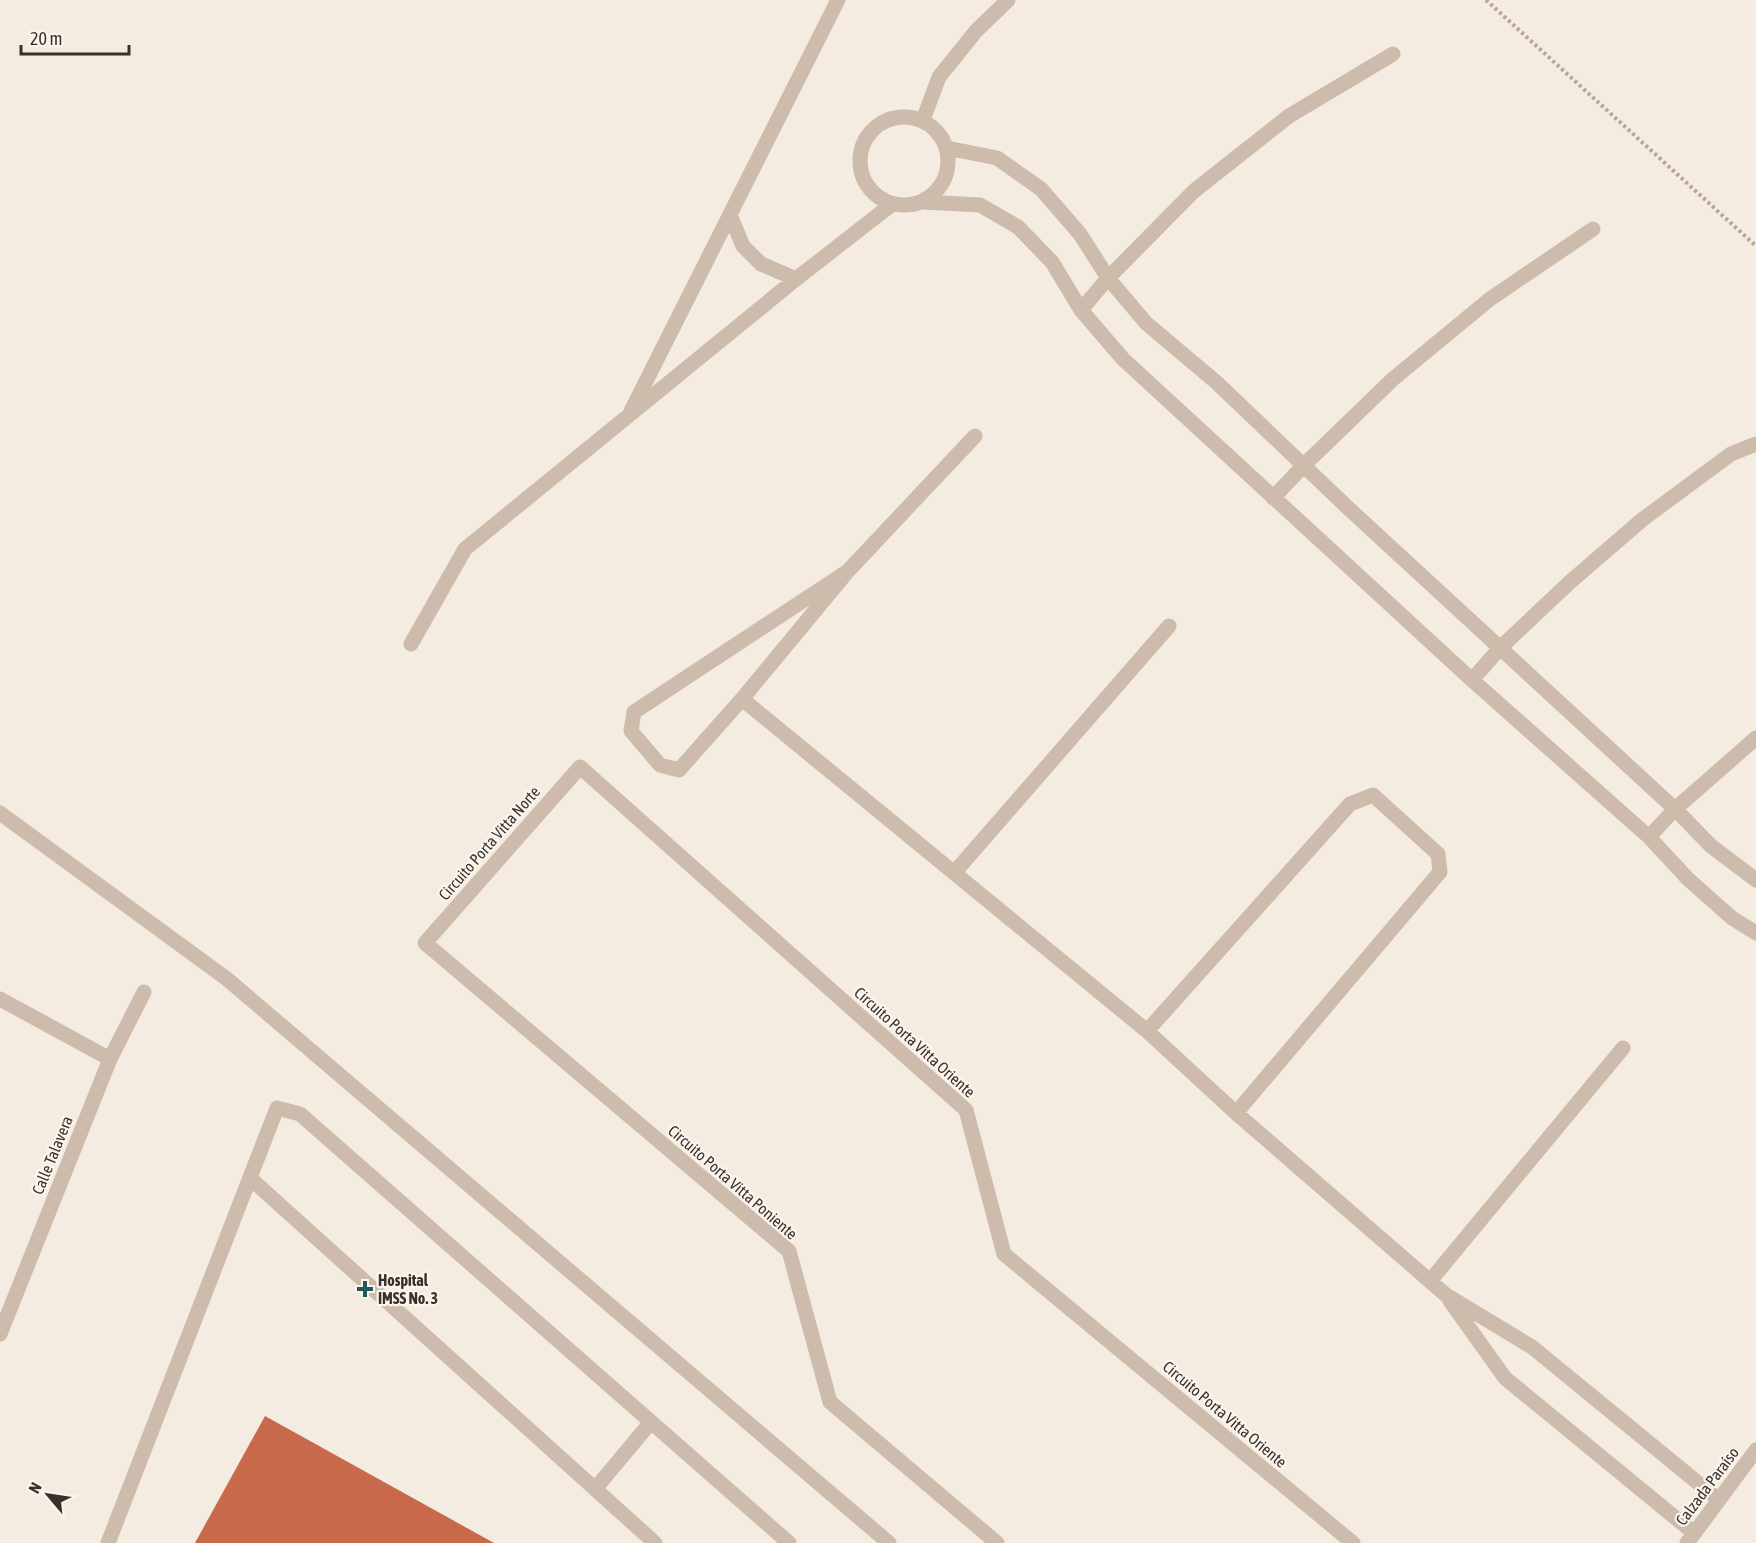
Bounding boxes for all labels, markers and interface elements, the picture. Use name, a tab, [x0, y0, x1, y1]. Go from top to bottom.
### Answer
scale bar	[21, 18, 129, 56]
text: 20 m	[30, 28, 62, 49]
street label: Circuito Porta Vitta Norte	[435, 782, 543, 904]
street label: Circuito Porta Vitta Oriente	[851, 983, 979, 1101]
street label: Calle Talavera	[28, 1113, 76, 1197]
street label: Circuito Porta Vitta Poniente	[665, 1121, 801, 1243]
place label: Hospital IMSS No. 3	[378, 1271, 438, 1307]
marker: Hospital IMSS No. 3	[356, 1280, 374, 1298]
street label: Circuito Porta Vitta Oriente	[1159, 1357, 1291, 1471]
street label: Calzada Paraíso	[1672, 1443, 1742, 1529]
north arrow	[18, 1465, 78, 1525]
text: N	[25, 1479, 45, 1496]

